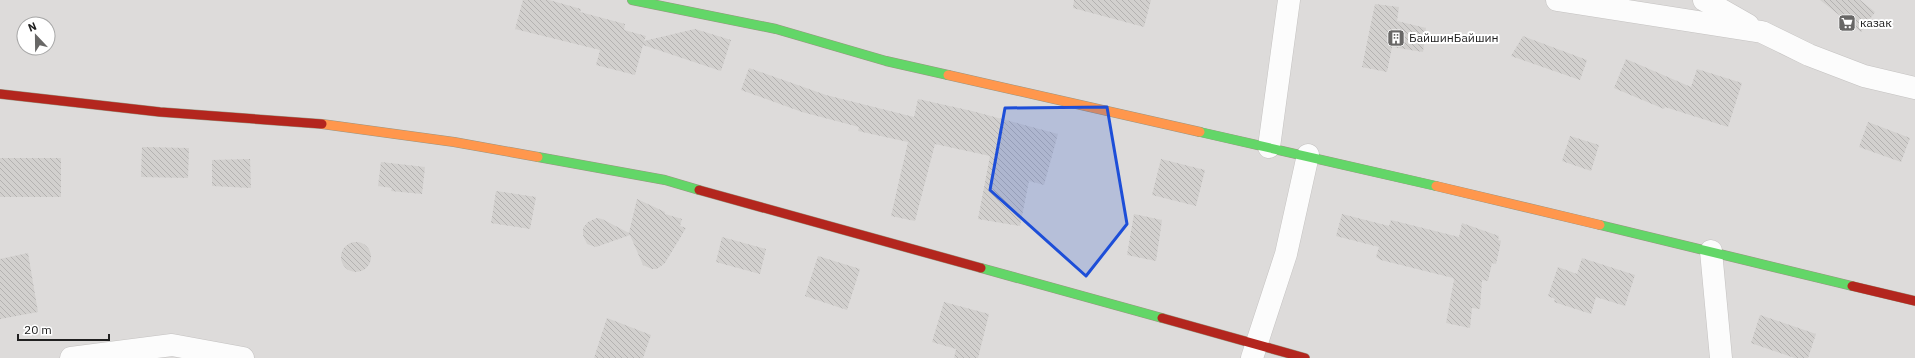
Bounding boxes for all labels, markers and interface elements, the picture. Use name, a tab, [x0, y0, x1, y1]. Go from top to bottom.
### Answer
supermarket icon: казак	[1837, 13, 1857, 33]
place label: казак	[1860, 15, 1892, 30]
north arrow	[16, 16, 56, 56]
text: N	[26, 19, 39, 35]
building icon: БайшинБайшин	[1386, 28, 1406, 48]
place label: БайшинБайшин	[1409, 30, 1499, 45]
scale bar	[18, 316, 109, 342]
text: 20 m	[24, 322, 52, 337]

